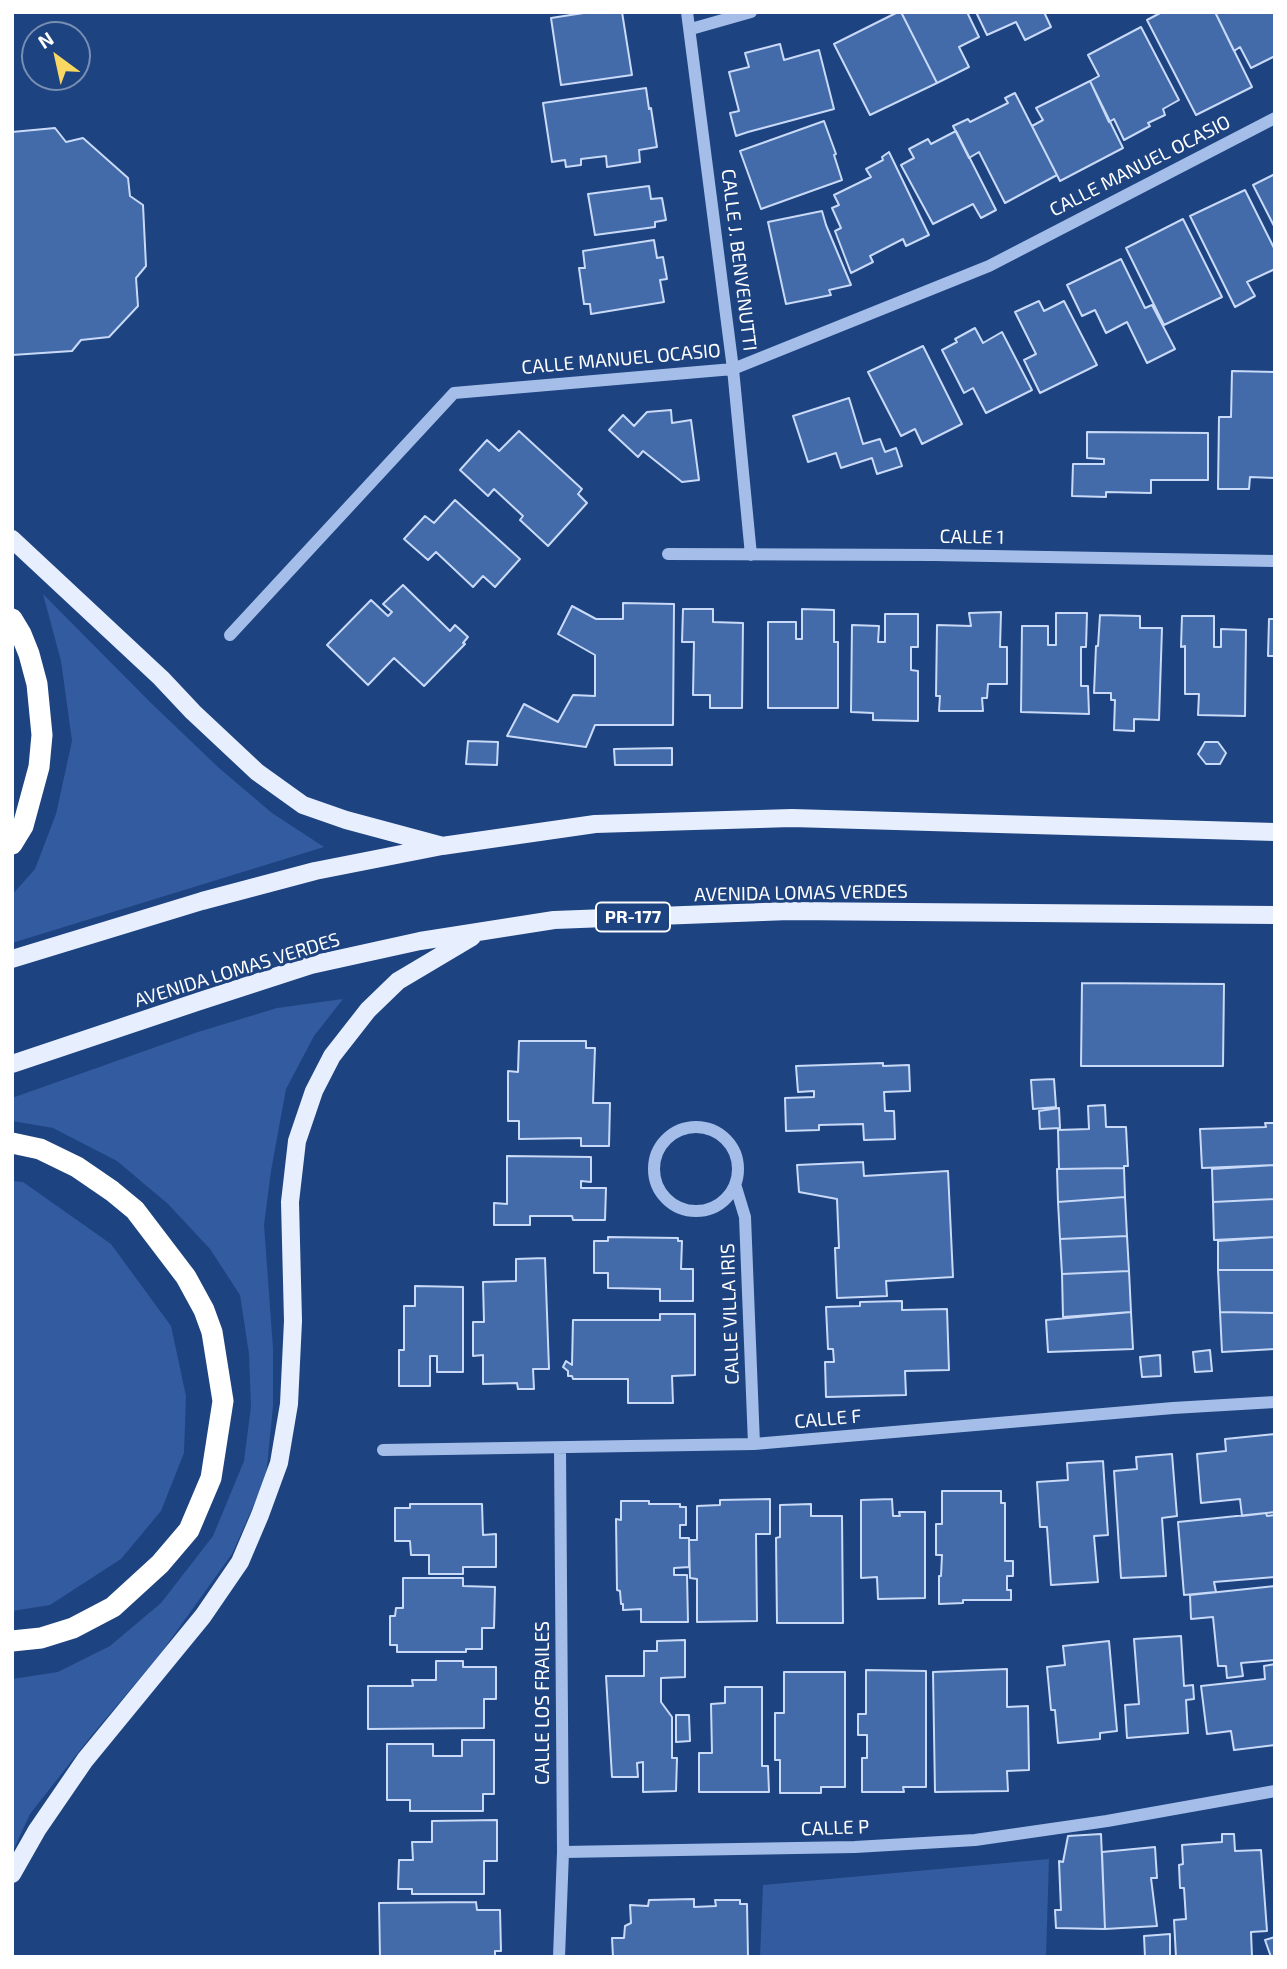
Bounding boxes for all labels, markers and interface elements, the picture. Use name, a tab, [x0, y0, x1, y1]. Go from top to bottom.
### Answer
north arrow	[21, 21, 91, 91]
text: N	[33, 26, 57, 53]
street label: CALLE MANUEL OCASIO	[1046, 110, 1234, 222]
street label: CALLE J. BENVENUTTI	[717, 168, 761, 352]
street label: CALLE MANUEL OCASIO	[520, 339, 722, 379]
street label: CALLE 1	[939, 525, 1005, 549]
street label: AVENIDA LOMAS VERDES	[694, 880, 908, 906]
road number: PR-177	[596, 902, 670, 932]
street label: AVENIDA LOMAS VERDES	[131, 928, 343, 1012]
street label: CALLE VILLA IRIS	[716, 1243, 744, 1385]
street label: CALLE F	[793, 1405, 863, 1433]
street label: CALLE LOS FRAILES	[532, 1621, 554, 1785]
street label: CALLE P	[800, 1815, 870, 1841]

